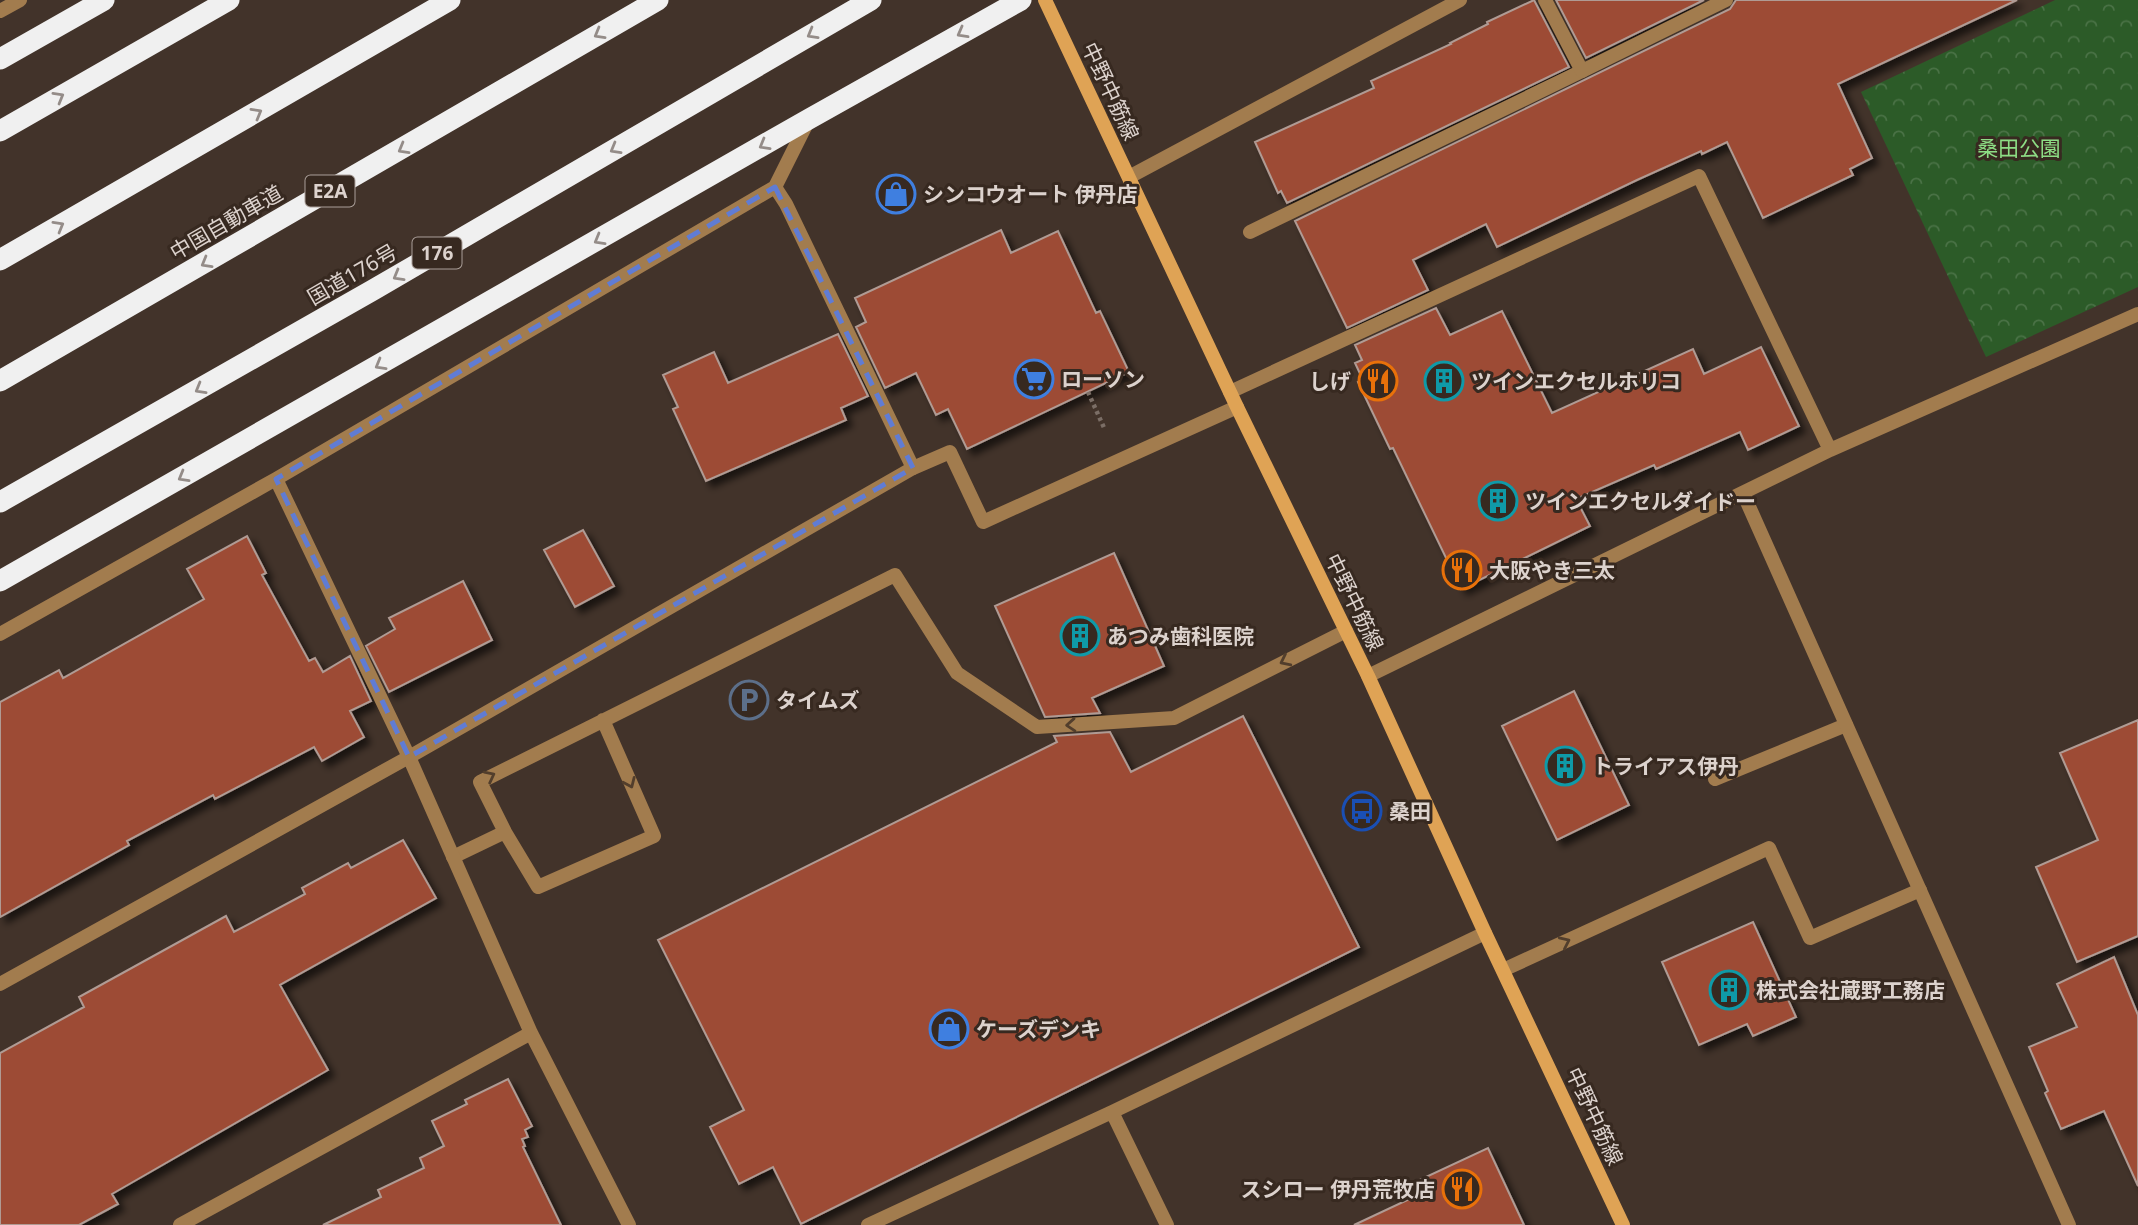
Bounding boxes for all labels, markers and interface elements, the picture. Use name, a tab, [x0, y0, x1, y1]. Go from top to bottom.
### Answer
one-way arrow	[957, 25, 969, 38]
one-way arrow	[594, 26, 607, 39]
one-way arrow	[806, 26, 819, 39]
street label: 中野中筋線	[1076, 38, 1146, 144]
one-way arrow	[52, 92, 65, 105]
one-way arrow	[249, 108, 262, 121]
park label: 桑田公園	[1977, 134, 2061, 162]
one-way arrow	[758, 137, 771, 150]
one-way arrow	[397, 140, 410, 153]
one-way arrow	[610, 141, 623, 154]
shop icon: シンコウオート 伊丹店	[875, 173, 917, 215]
road number: E2A	[306, 176, 354, 206]
street label: 中国自動車道	[164, 178, 288, 266]
place label: シンコウオート 伊丹店	[923, 180, 1138, 208]
one-way arrow	[52, 221, 65, 234]
one-way arrow	[594, 232, 606, 245]
street label: 国道176号	[302, 237, 402, 311]
road number: 176	[412, 238, 462, 268]
one-way arrow	[200, 254, 213, 267]
one-way arrow	[392, 268, 405, 281]
one-way arrow	[375, 357, 388, 370]
supermarket icon: ローソン	[1013, 358, 1055, 400]
restaurant icon: しげ	[1357, 360, 1399, 402]
building icon: ツインエクセルホリコ	[1423, 360, 1465, 402]
place label: ローソン	[1061, 365, 1145, 393]
place label: しげ	[1309, 367, 1351, 395]
place label: ツインエクセルホリコ	[1471, 367, 1681, 395]
one-way arrow	[195, 381, 207, 394]
one-way arrow	[177, 469, 190, 482]
building icon: ツインエクセルダイドー	[1477, 480, 1519, 522]
place label: ツインエクセルダイドー	[1525, 487, 1756, 515]
street label: 中野中筋線	[1319, 549, 1391, 655]
restaurant icon: 大阪やき三太	[1441, 549, 1483, 591]
place label: 大阪やき三太	[1489, 556, 1615, 584]
building icon: あつみ歯科医院	[1059, 615, 1101, 657]
place label: あつみ歯科医院	[1107, 622, 1254, 650]
one-way arrow	[1280, 653, 1292, 667]
parking icon: タイムズ	[728, 679, 770, 721]
place label: タイムズ	[776, 686, 860, 714]
one-way arrow	[1065, 717, 1076, 732]
building icon: トライアス伊丹	[1544, 745, 1586, 787]
place label: トライアス伊丹	[1592, 752, 1739, 780]
one-way arrow	[483, 771, 496, 785]
one-way arrow	[622, 775, 636, 788]
bus stop icon: 桑田	[1341, 790, 1383, 832]
place label: 桑田	[1389, 797, 1431, 825]
one-way arrow	[1558, 936, 1570, 950]
building icon: 株式会社蔵野工務店	[1708, 969, 1750, 1011]
place label: 株式会社蔵野工務店	[1756, 976, 1945, 1004]
shop icon: ケーズデンキ	[928, 1008, 970, 1050]
place label: ケーズデンキ	[976, 1015, 1101, 1043]
street label: 中野中筋線	[1560, 1063, 1630, 1169]
restaurant icon: スシロー 伊丹荒牧店	[1441, 1168, 1483, 1210]
place label: スシロー 伊丹荒牧店	[1241, 1175, 1435, 1203]

